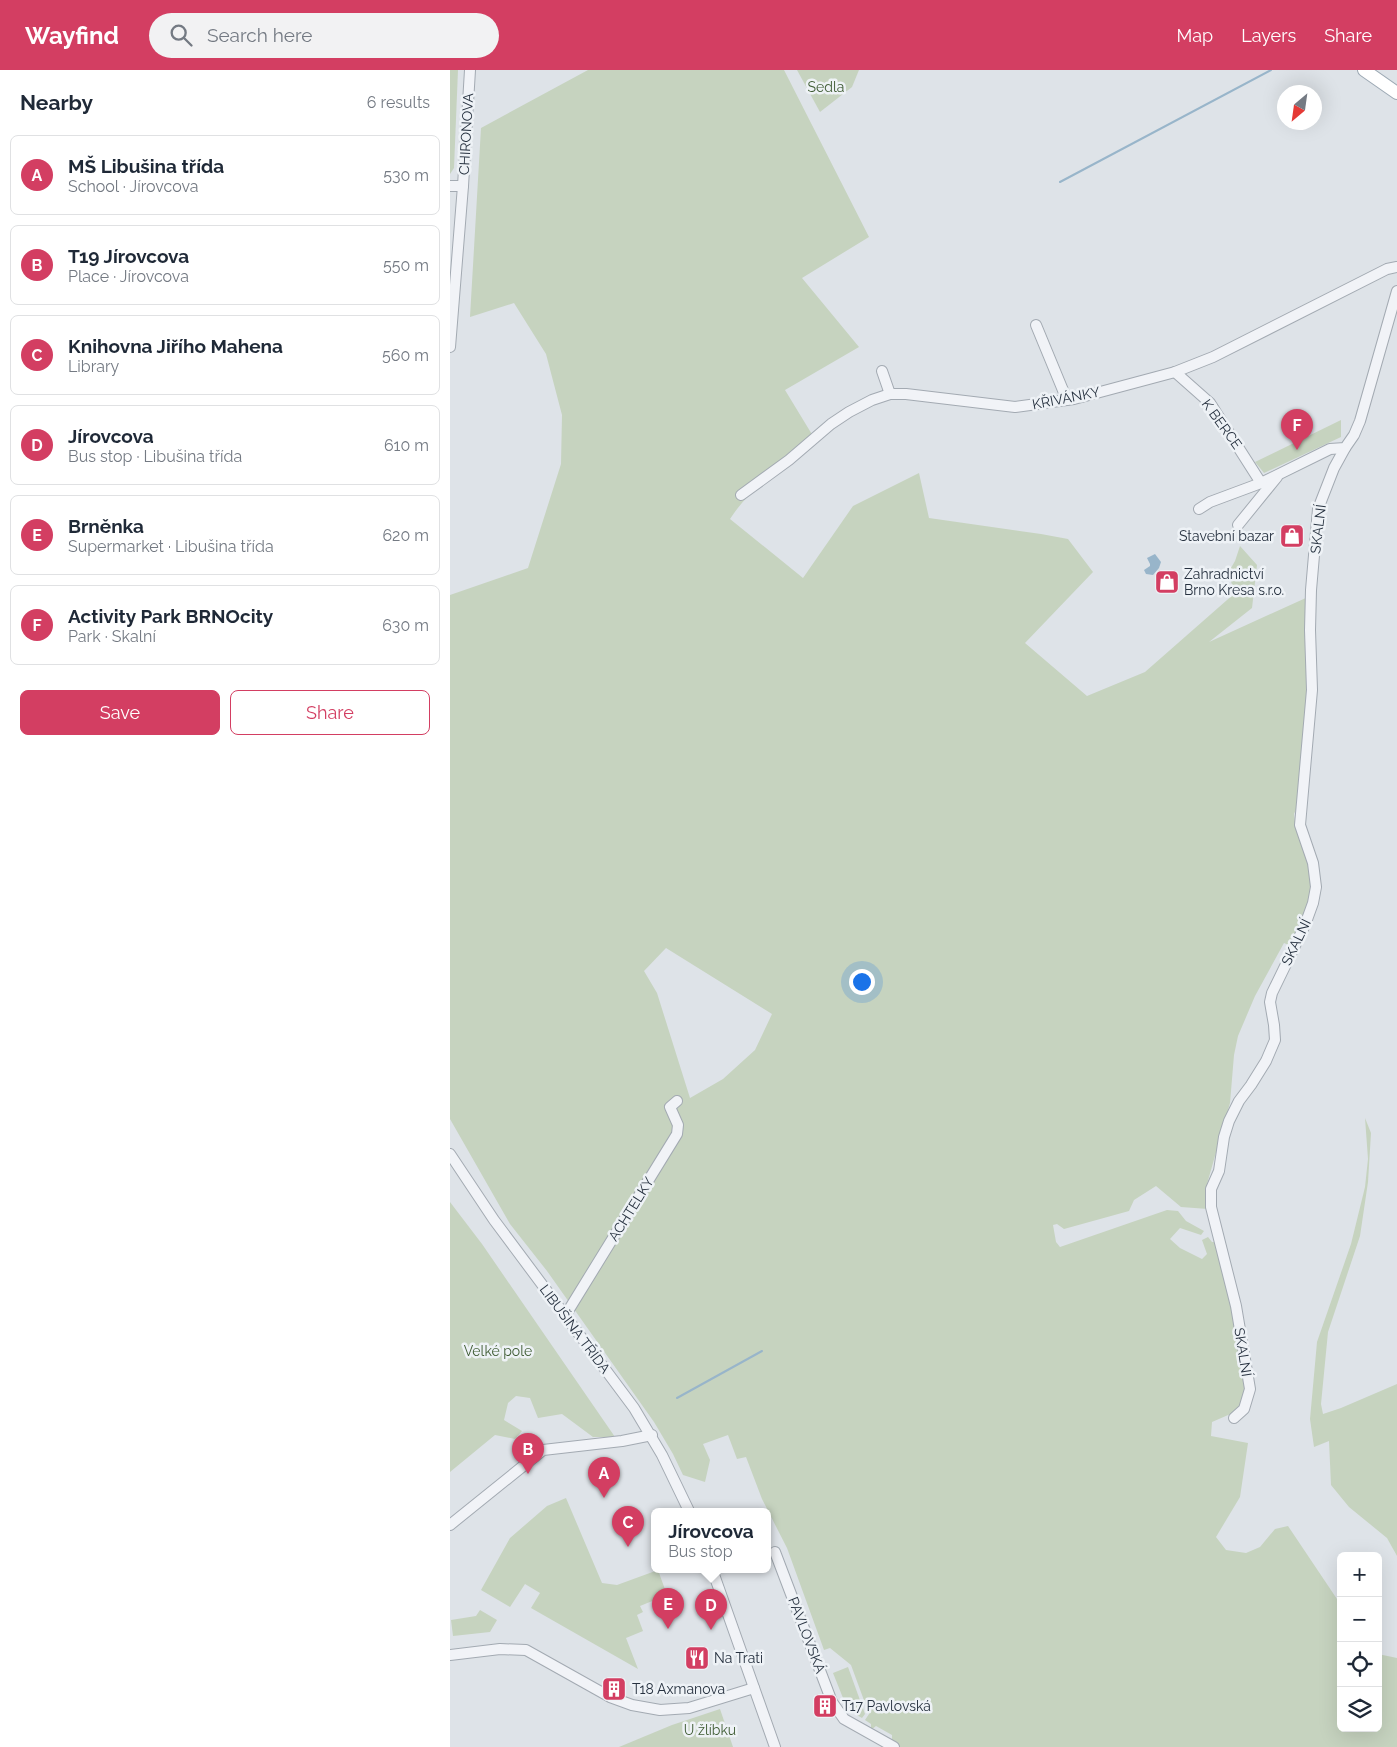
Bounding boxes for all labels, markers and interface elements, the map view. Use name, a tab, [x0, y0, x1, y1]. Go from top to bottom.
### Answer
search box	[149, 13, 499, 58]
text: Wayfind	[25, 21, 119, 50]
icon: search	[167, 21, 195, 49]
text: Search here	[207, 24, 312, 46]
text: Map	[1177, 25, 1213, 46]
text: Layers	[1241, 25, 1296, 46]
text: Share	[1324, 25, 1372, 46]
park label: Sedla	[808, 79, 844, 95]
north arrow	[1277, 85, 1322, 130]
text: Nearby	[20, 90, 93, 115]
street label: CHIRONOVA	[456, 92, 476, 175]
text: 6 results	[367, 93, 430, 112]
text: MŠ Libušina třída	[68, 155, 224, 177]
text: A	[32, 166, 42, 185]
text: 530 m	[383, 166, 429, 185]
text: School · Jírovcova	[68, 177, 198, 196]
text: T19 Jírovcova	[68, 245, 189, 267]
text: B	[32, 256, 42, 275]
text: 550 m	[383, 256, 429, 275]
text: Place · Jírovcova	[68, 267, 189, 286]
text: Knihovna Jiřího Mahena	[68, 335, 283, 357]
text: C	[32, 346, 42, 365]
text: 560 m	[382, 346, 429, 365]
text: Library	[68, 357, 119, 376]
street label: KŘIVÁNKY	[1030, 382, 1101, 412]
street label: K BERCE	[1199, 396, 1245, 452]
pin: F	[1281, 409, 1313, 450]
text: Jírovcova	[68, 425, 154, 447]
text: D	[31, 436, 43, 455]
text: 610 m	[384, 436, 429, 455]
text: Bus stop · Libušina třída	[68, 447, 242, 466]
street label: SKALNÍ	[1306, 503, 1329, 554]
text: Brněnka	[68, 515, 144, 537]
shop icon: Stavební bazar	[1279, 523, 1305, 549]
text: E	[32, 526, 42, 545]
text: 620 m	[382, 526, 429, 545]
place label: Stavební bazar	[1179, 528, 1274, 544]
text: Supermarket · Libušina třída	[68, 537, 274, 556]
place label: Zahradnictví Brno Kresa s.r.o.	[1184, 566, 1284, 598]
shop icon: Zahradnictví Brno Kresa s.r.o.	[1154, 569, 1180, 595]
text: Activity Park BRNOcity	[68, 605, 273, 627]
text: F	[32, 616, 42, 635]
text: 630 m	[382, 616, 429, 635]
text: Park · Skalní	[68, 627, 156, 646]
button: Save	[20, 690, 220, 735]
button: Share	[230, 690, 430, 735]
street label: SKALNÍ	[1277, 915, 1314, 968]
your location	[849, 969, 875, 995]
street label: ACHTELKY	[605, 1174, 657, 1244]
street label: LIBUŠINA TŘÍDA	[536, 1280, 615, 1377]
street label: SKALNÍ	[1231, 1326, 1256, 1378]
park label: Velké pole	[464, 1343, 532, 1359]
pin: B	[512, 1433, 544, 1474]
pin: A	[588, 1457, 620, 1498]
pin: C	[612, 1506, 644, 1547]
popup	[651, 1508, 771, 1573]
text: Jírovcova	[668, 1520, 754, 1542]
text: Bus stop	[668, 1542, 733, 1561]
map controls	[1337, 1552, 1382, 1732]
button: +	[1337, 1552, 1382, 1597]
pin: E	[652, 1588, 684, 1629]
pin: D	[695, 1589, 727, 1630]
street label: PAVLOVSKÁ	[785, 1594, 830, 1676]
button: −	[1337, 1597, 1382, 1642]
button: locate	[1337, 1642, 1382, 1687]
restaurant icon: Na Trati	[684, 1645, 710, 1671]
place label: Na Trati	[714, 1650, 763, 1666]
building icon: T18 Axmanova	[601, 1676, 627, 1702]
place label: T18 Axmanova	[632, 1681, 725, 1697]
button: layers	[1337, 1687, 1382, 1732]
building icon: T17 Pavlovská	[812, 1693, 838, 1719]
place label: T17 Pavlovská	[842, 1698, 931, 1714]
park label: U žlíbku	[684, 1722, 736, 1738]

